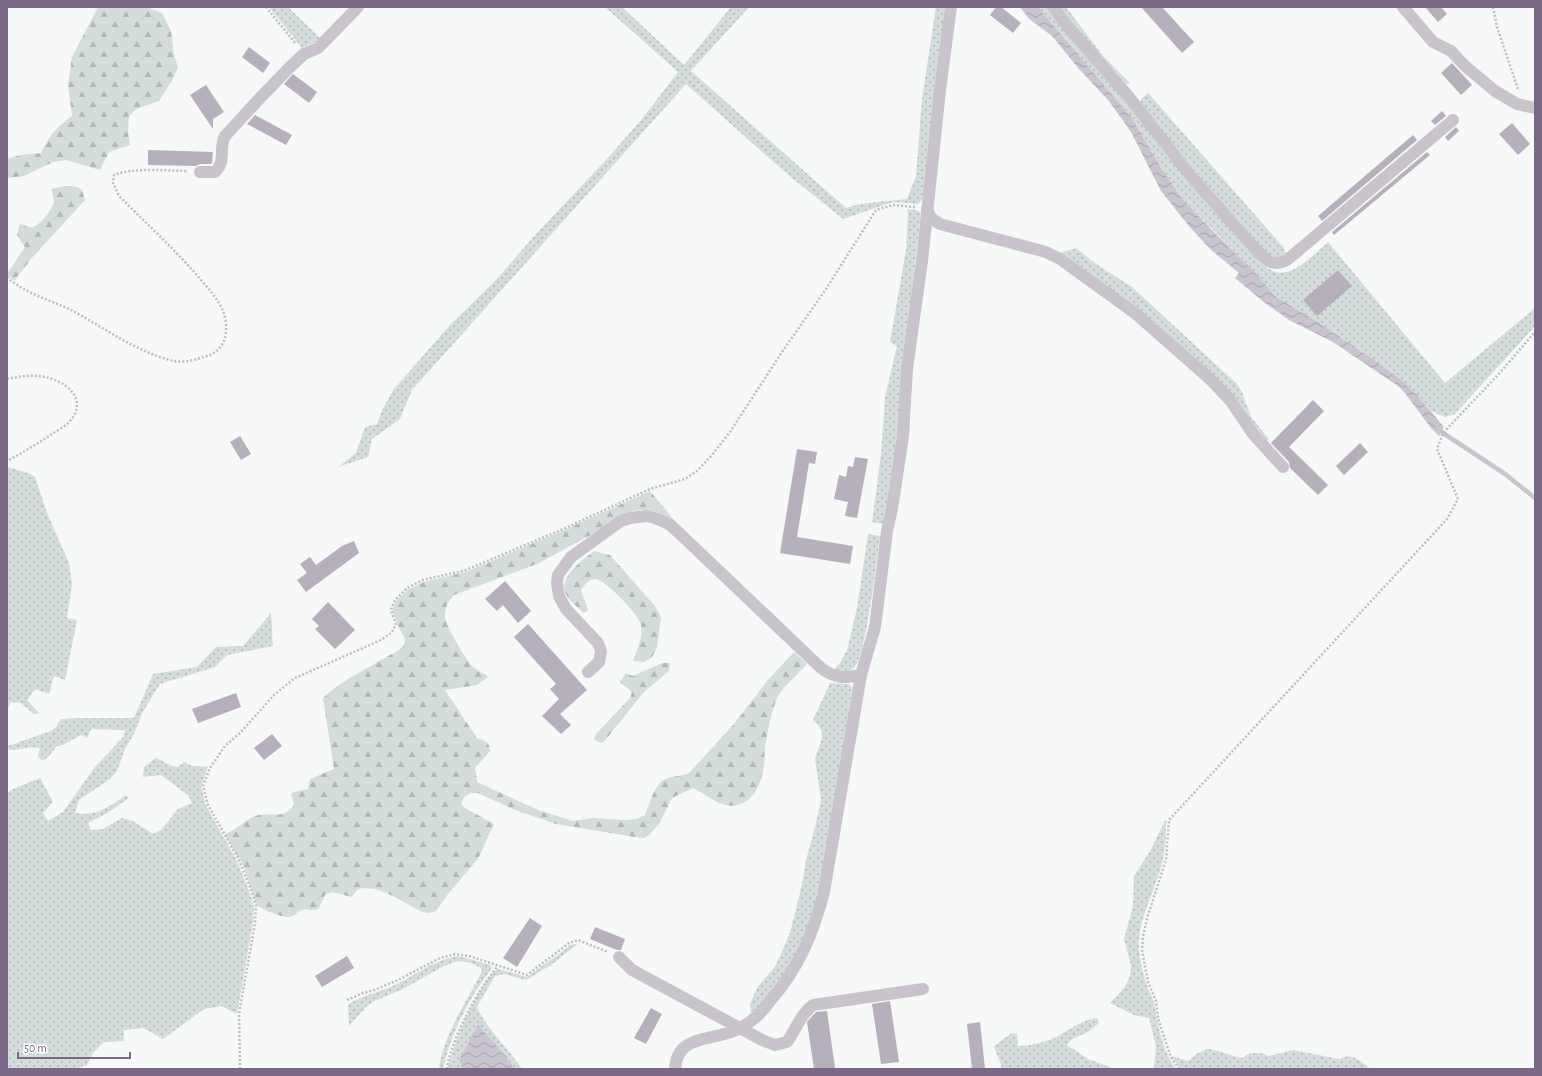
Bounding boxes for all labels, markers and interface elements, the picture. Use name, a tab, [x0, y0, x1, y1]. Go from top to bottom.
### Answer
scale bar	[18, 1034, 130, 1060]
text: 50 m	[24, 1042, 47, 1054]

